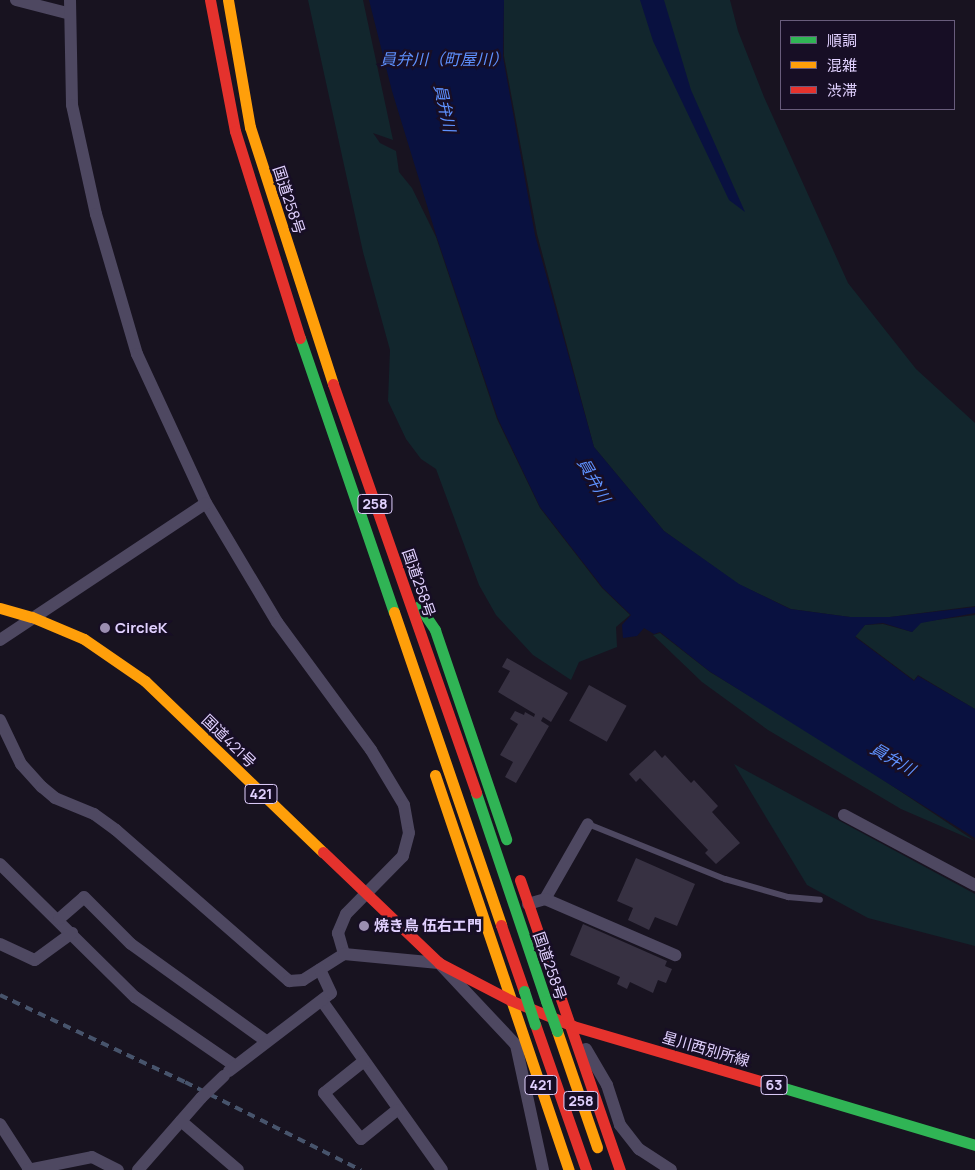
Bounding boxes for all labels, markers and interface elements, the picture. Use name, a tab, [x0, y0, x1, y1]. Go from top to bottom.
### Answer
legend	[780, 20, 955, 110]
text: 順調	[827, 30, 857, 51]
water label: 員弁川（町屋川）	[380, 49, 508, 69]
text: 混雑	[827, 55, 857, 76]
text: 渋滞	[827, 80, 857, 101]
water label: 員弁川	[431, 83, 459, 133]
street label: 国道258号	[269, 163, 309, 237]
water label: 員弁川	[574, 454, 614, 506]
road number: 258	[356, 492, 394, 516]
street label: 国道258号	[399, 547, 439, 619]
place label: CircleK	[115, 619, 167, 637]
marker: CircleK	[99, 622, 111, 634]
street label: 国道421号	[198, 711, 260, 771]
water label: 員弁川	[867, 739, 919, 779]
road number: 421	[244, 782, 278, 806]
place label: 焼き鳥 伍右エ門	[374, 917, 482, 935]
marker: 焼き鳥 伍右エ門	[358, 920, 370, 932]
street label: 国道258号	[530, 930, 570, 1002]
street label: 星川西別所線	[660, 1028, 752, 1070]
road number: 421	[524, 1074, 558, 1096]
road number: 63	[760, 1074, 788, 1096]
road number: 258	[562, 1090, 600, 1112]

